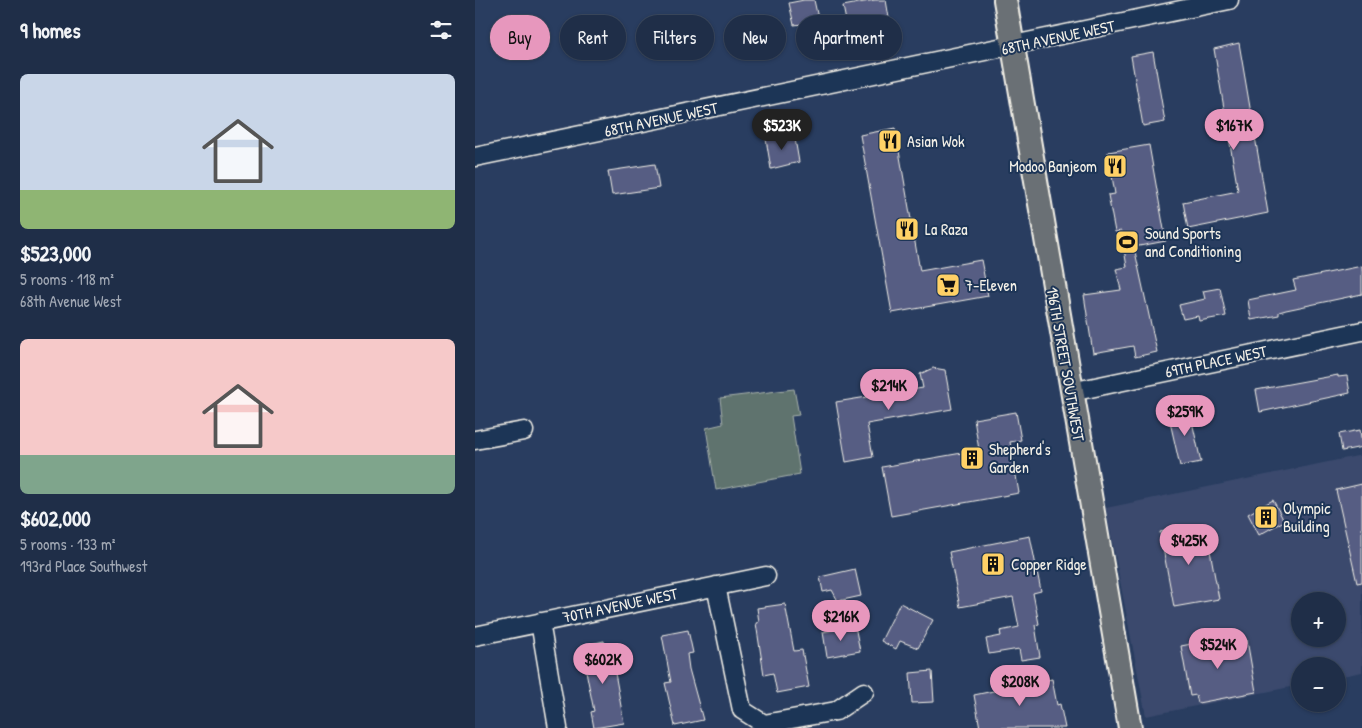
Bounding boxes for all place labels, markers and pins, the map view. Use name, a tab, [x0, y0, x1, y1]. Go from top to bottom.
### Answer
pin: $523K	[747, 108, 817, 151]
pin: $167K	[1199, 108, 1269, 151]
restaurant icon: Asian Wok	[877, 128, 903, 154]
place label: Asian Wok	[907, 130, 965, 152]
restaurant icon: Modoo Banjeom	[1102, 153, 1128, 179]
place label: Modoo Banjeom	[1009, 155, 1097, 177]
restaurant icon: La Raza	[894, 216, 920, 242]
place label: La Raza	[925, 218, 968, 240]
place label: Sound Sports and Conditioning	[1145, 222, 1241, 262]
sports icon: Sound Sports and Conditioning	[1114, 229, 1140, 255]
supermarket icon: 7-Eleven	[935, 272, 961, 298]
place label: 7-Eleven	[965, 274, 1017, 296]
pin: $214K	[854, 368, 924, 411]
pin: $259K	[1150, 394, 1220, 437]
place label: Shepherd's Garden	[989, 438, 1051, 478]
building icon: Shepherd's Garden	[959, 445, 985, 471]
place label: Olympic Building	[1283, 497, 1331, 537]
building icon: Olympic Building	[1253, 504, 1279, 530]
pin: $425K	[1154, 524, 1224, 566]
building icon: Copper Ridge	[980, 551, 1006, 577]
place label: Copper Ridge	[1011, 553, 1087, 575]
pin: $216K	[806, 600, 876, 642]
pin: $524K	[1183, 628, 1253, 670]
pin: $602K	[568, 642, 638, 685]
pin: $208K	[985, 664, 1055, 707]

